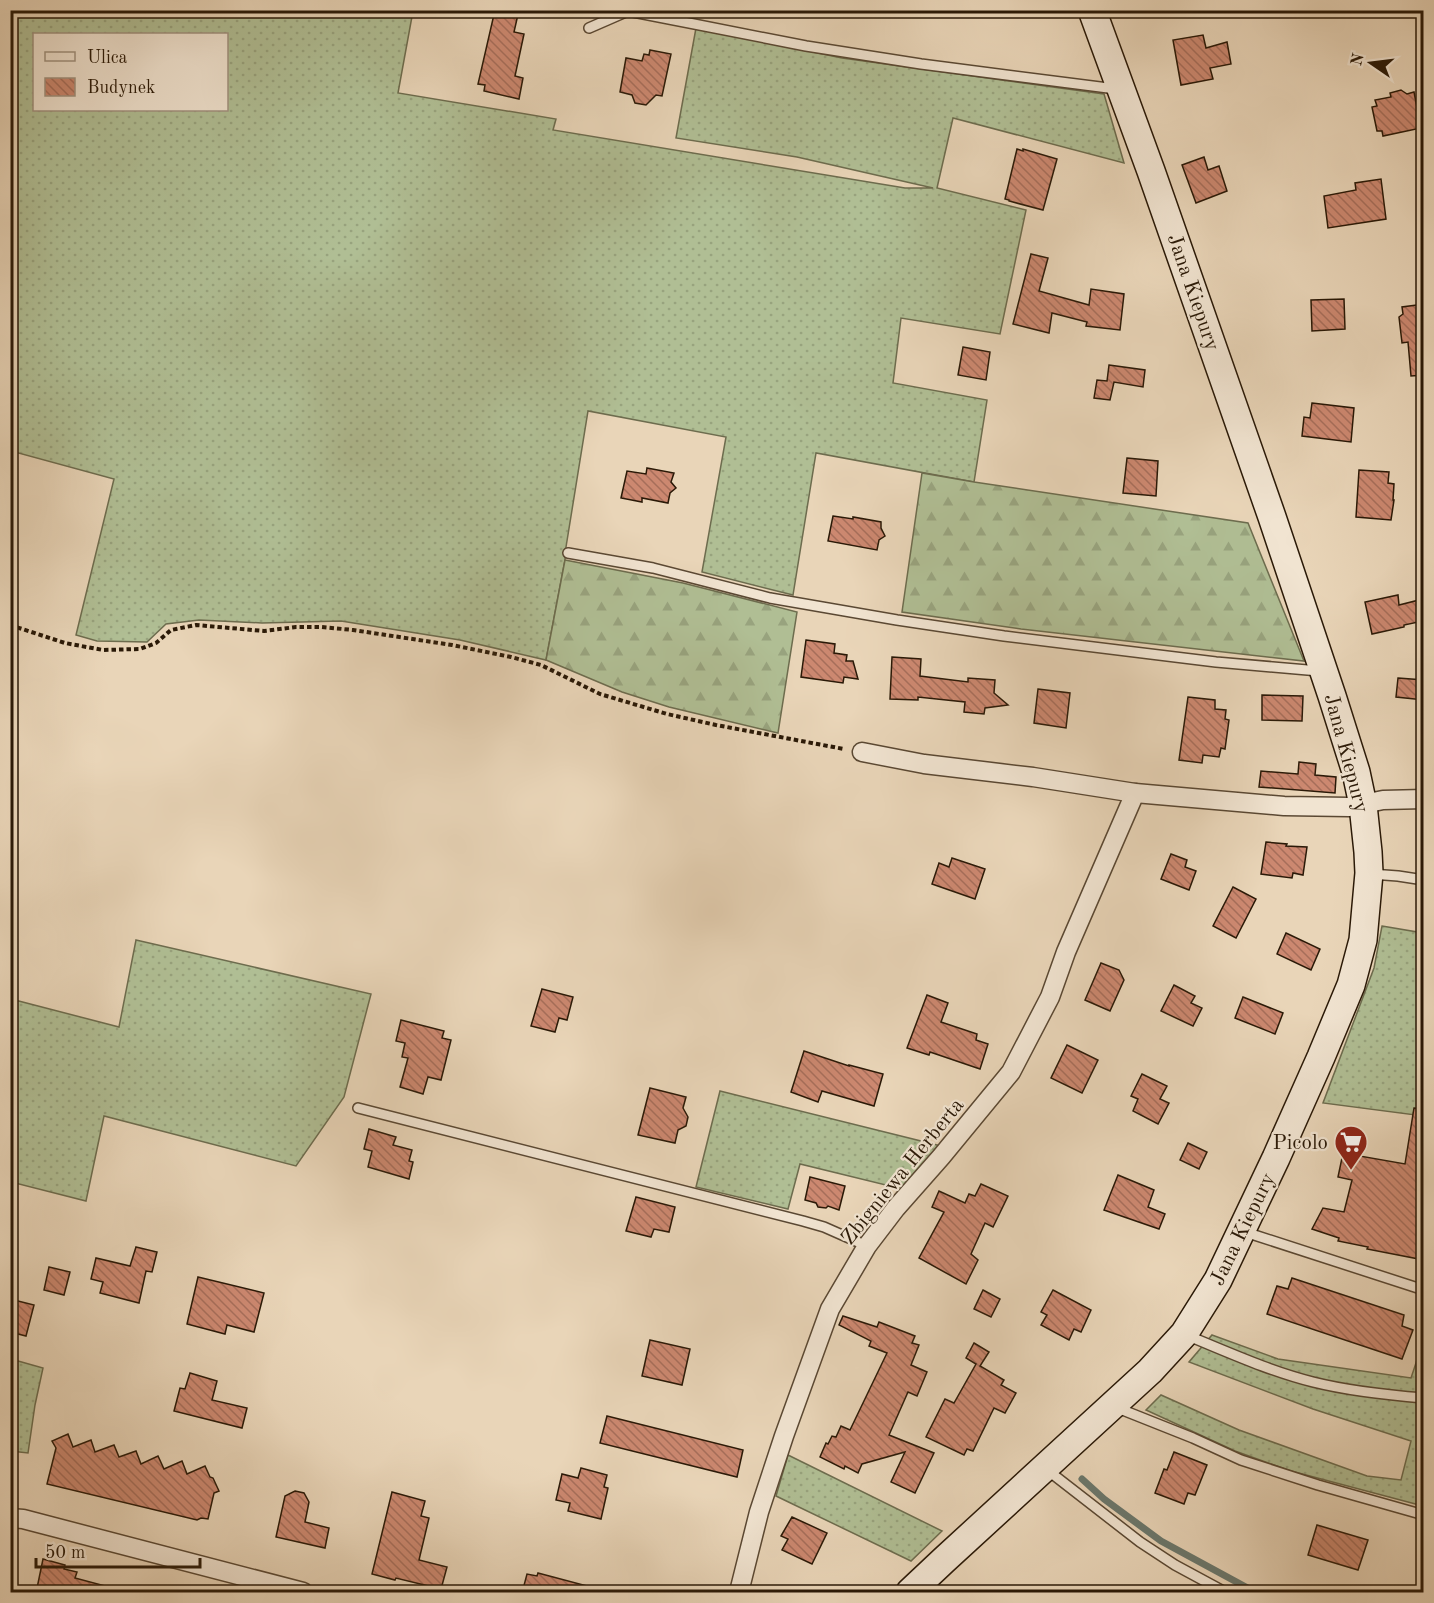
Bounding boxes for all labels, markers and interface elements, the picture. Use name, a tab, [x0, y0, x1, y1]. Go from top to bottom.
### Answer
legend	[33, 33, 228, 111]
north arrow	[1341, 33, 1401, 93]
text: Ulica	[87, 49, 128, 67]
text: N	[1349, 51, 1368, 68]
text: Budynek	[87, 79, 155, 97]
street label: Jana Kiepury	[1163, 231, 1222, 354]
street label: Jana Kiepury	[1320, 692, 1372, 815]
street label: Zbigniewa Herberta	[838, 1095, 968, 1249]
supermarket icon: Picolo	[1333, 1124, 1369, 1171]
place label: Picolo	[1272, 1133, 1328, 1154]
street label: Jana Kiepury	[1207, 1170, 1280, 1289]
scale bar	[36, 1531, 200, 1569]
text: 50 m	[45, 1544, 85, 1562]

